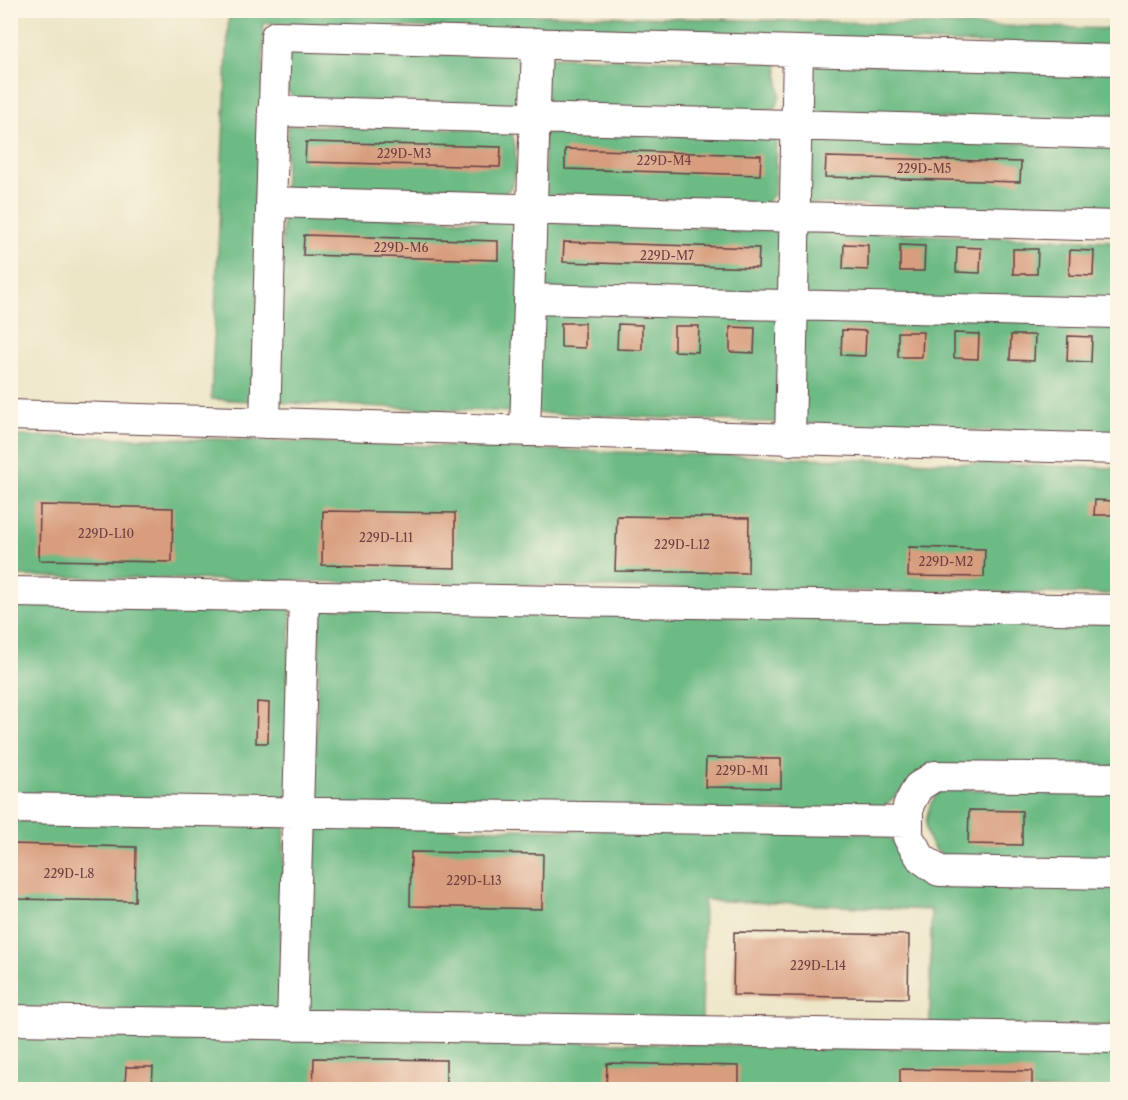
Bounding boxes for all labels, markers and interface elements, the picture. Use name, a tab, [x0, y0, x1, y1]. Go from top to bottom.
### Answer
house number: 229D-M3	[377, 146, 431, 161]
house number: 229D-M4	[637, 153, 692, 168]
house number: 229D-M5	[897, 161, 951, 176]
house number: 229D-M6	[373, 240, 429, 255]
house number: 229D-M7	[640, 248, 694, 263]
house number: 229D-L10	[78, 526, 134, 541]
house number: 229D-L11	[359, 530, 413, 545]
house number: 229D-L12	[654, 537, 710, 552]
house number: 229D-M2	[919, 554, 974, 569]
house number: 229D-M1	[715, 763, 769, 778]
house number: 229D-L8	[44, 866, 94, 881]
house number: 229D-L13	[446, 873, 502, 888]
house number: 229D-L14	[790, 958, 846, 973]

